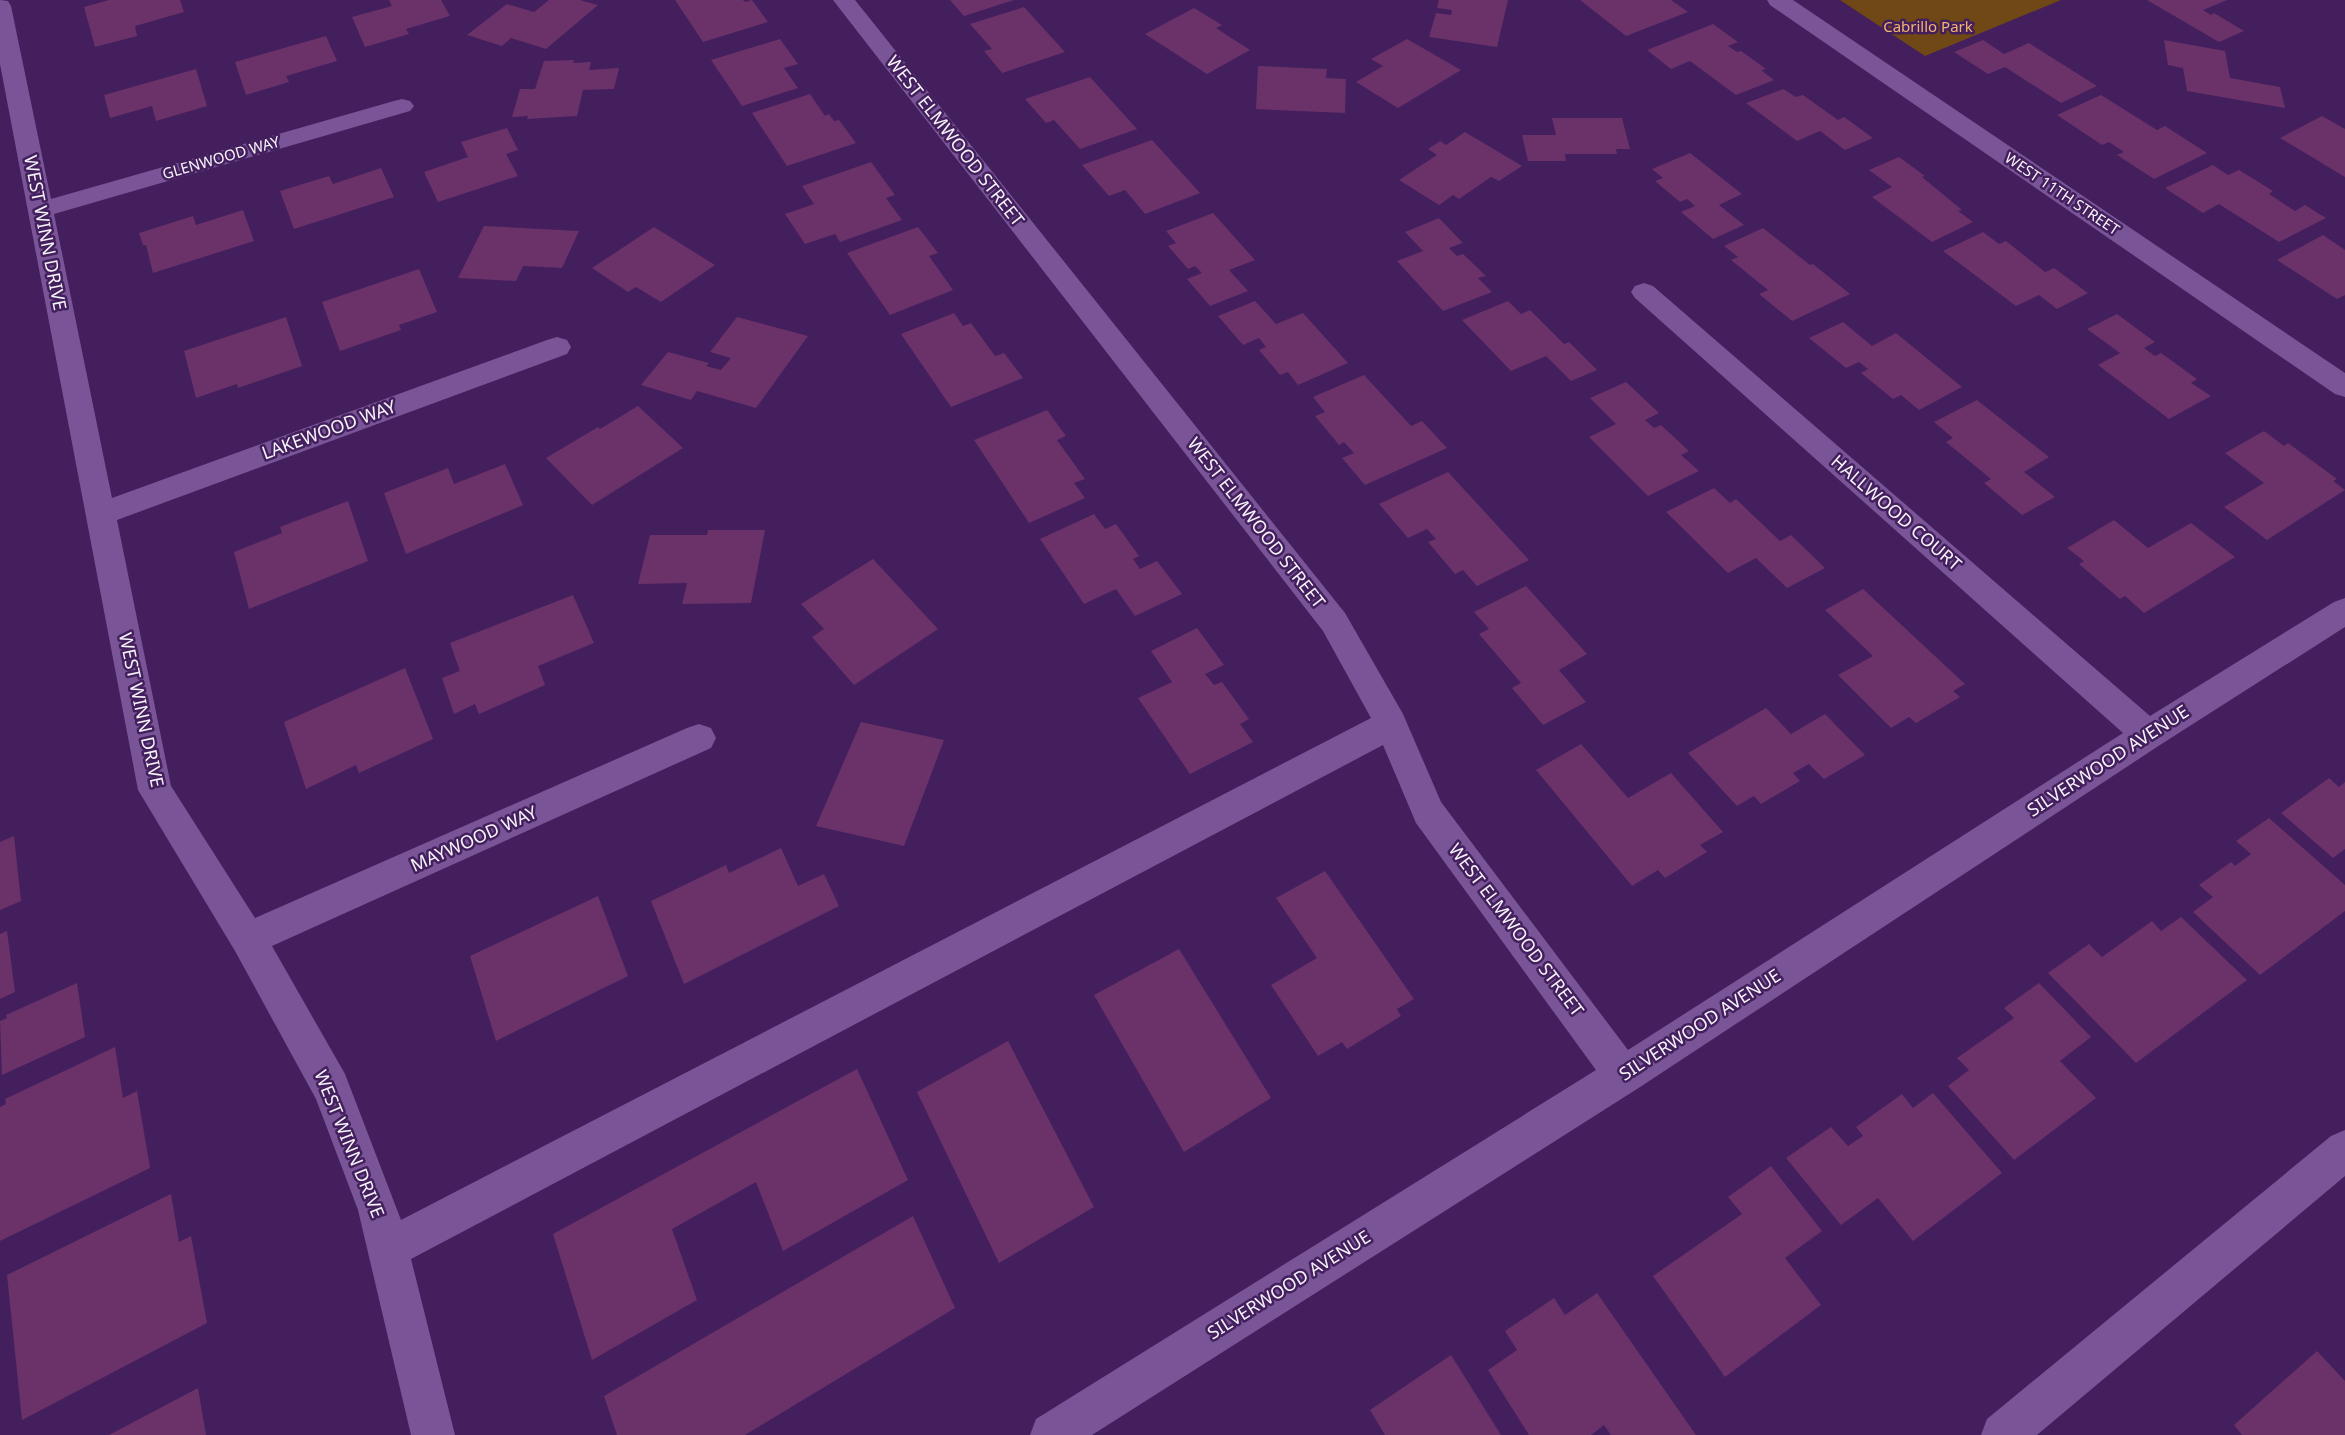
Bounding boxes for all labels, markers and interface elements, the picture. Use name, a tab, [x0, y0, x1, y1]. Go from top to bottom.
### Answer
park label: Cabrillo Park	[1883, 16, 1973, 36]
street label: WEST ELMWOOD STREET	[881, 50, 1030, 231]
street label: GLENWOOD WAY	[160, 131, 282, 183]
street label: WEST 11TH STREET	[2001, 147, 2124, 239]
street label: WEST WINN DRIVE	[19, 153, 73, 312]
street label: LAKEWOOD WAY	[258, 393, 400, 464]
street label: WEST ELMWOOD STREET	[1182, 432, 1331, 613]
street label: HALLWOOD COURT	[1826, 449, 1967, 576]
street label: WEST WINN DRIVE	[114, 630, 170, 789]
street label: SILVERWOOD AVENUE	[2022, 699, 2193, 821]
street label: MAYWOOD WAY	[407, 799, 541, 877]
street label: WEST ELMWOOD STREET	[1444, 838, 1590, 1021]
street label: SILVERWOOD AVENUE	[1614, 963, 1785, 1085]
street label: WEST WINN DRIVE	[309, 1066, 391, 1221]
street label: SILVERWOOD AVENUE	[1202, 1224, 1375, 1344]

